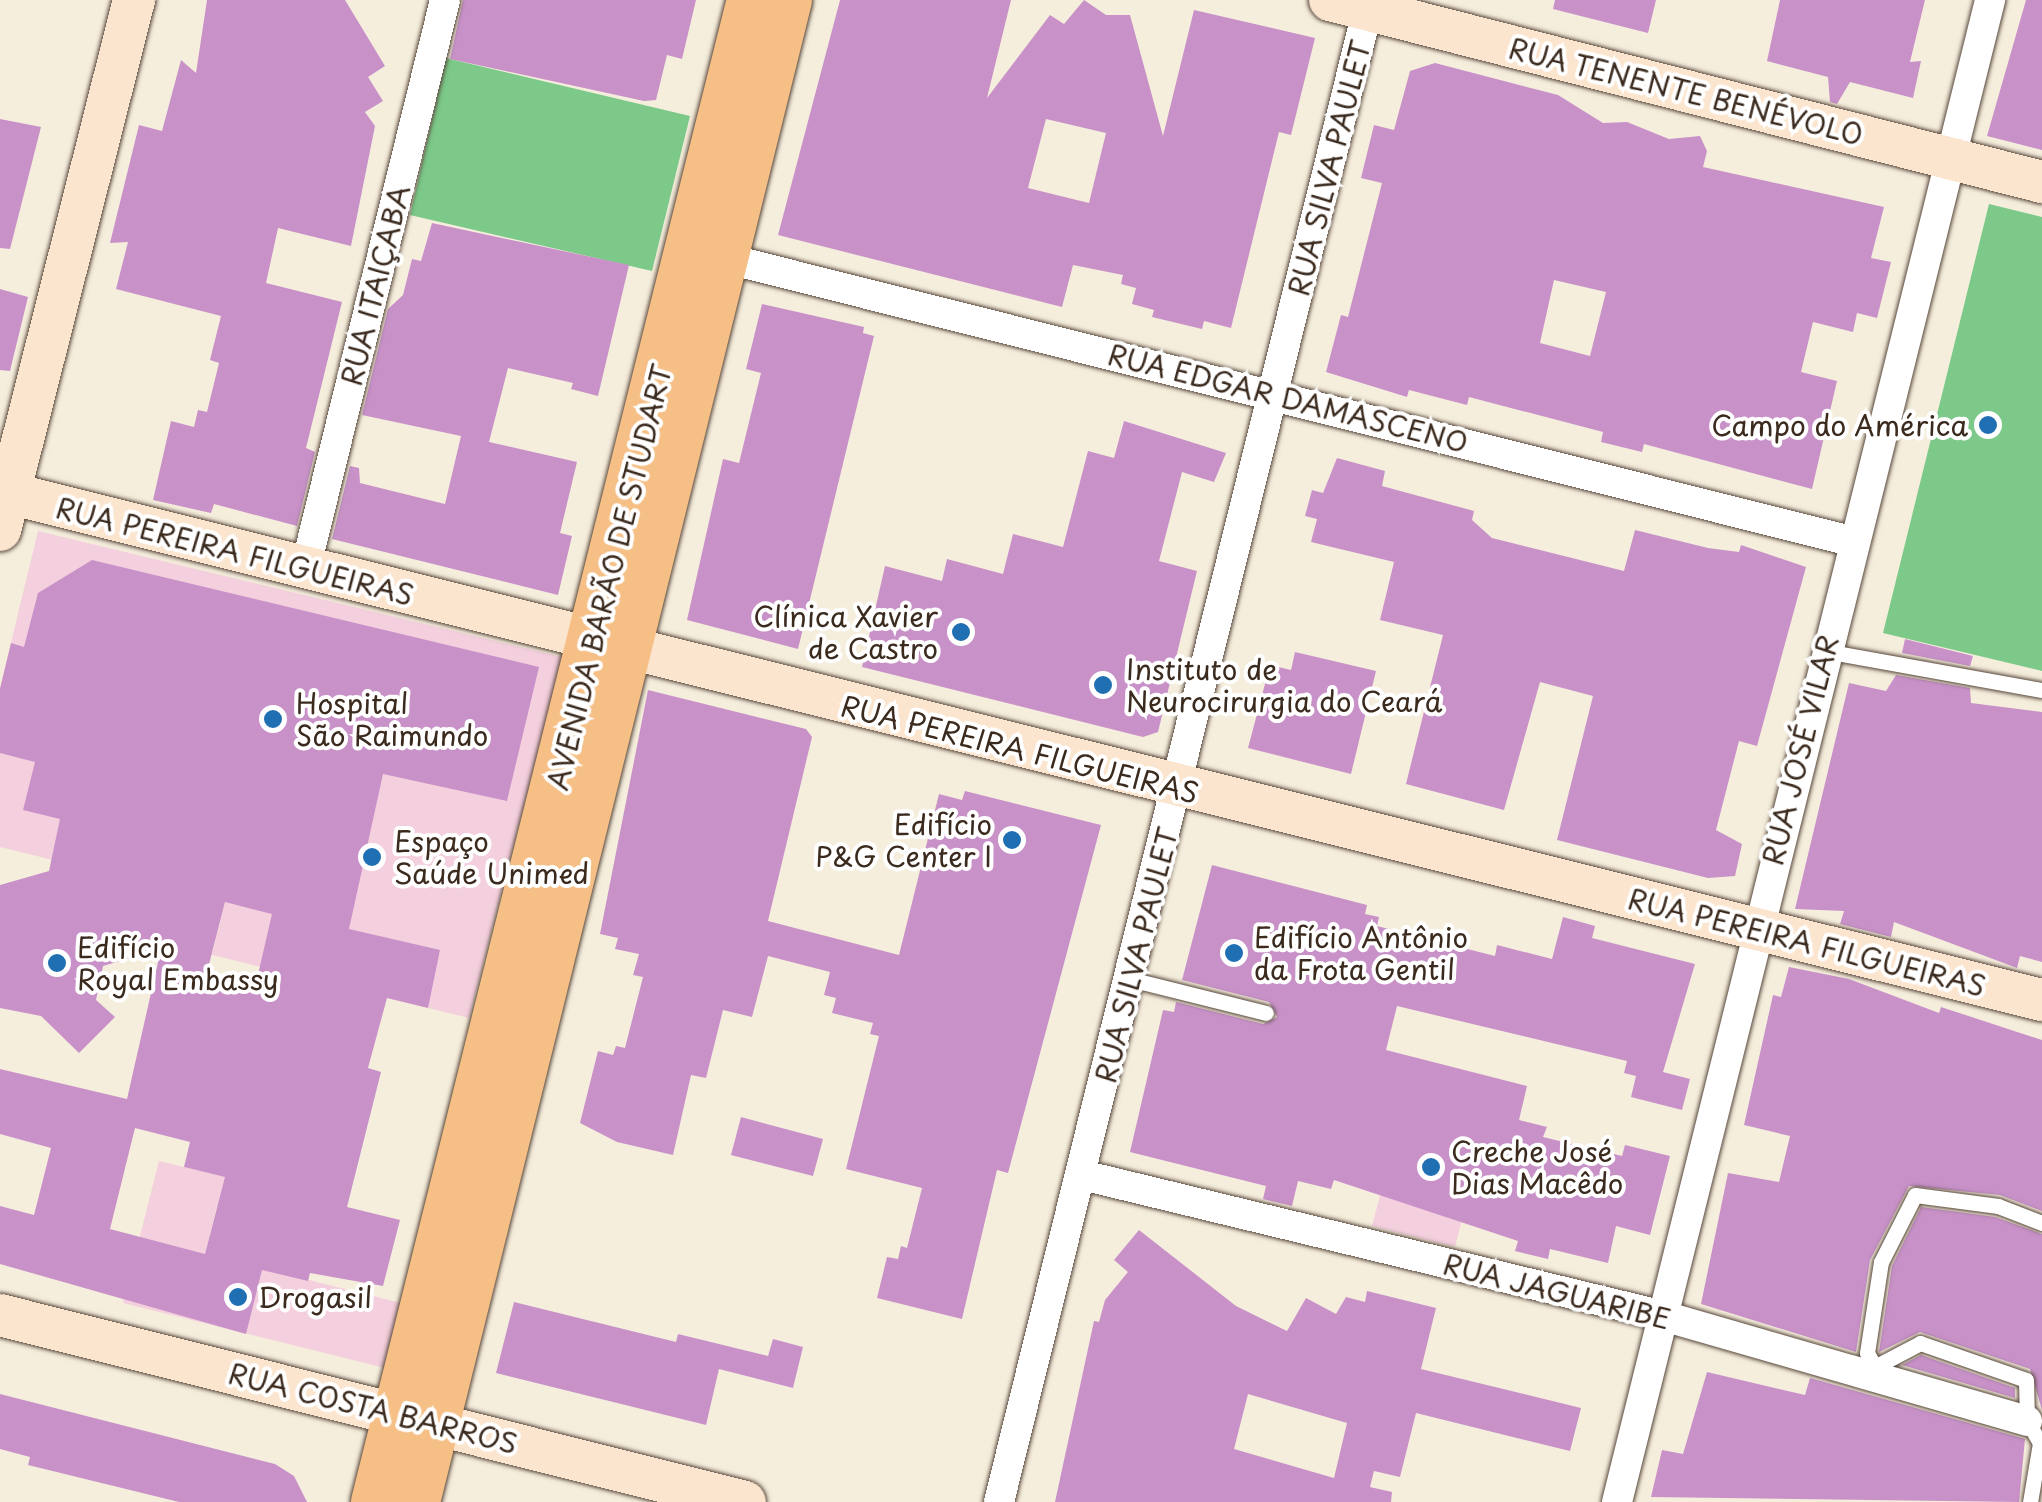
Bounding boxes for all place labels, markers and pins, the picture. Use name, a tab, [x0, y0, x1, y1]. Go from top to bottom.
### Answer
place label: Campo do América	[1710, 408, 1968, 442]
marker: Campo do América	[1977, 414, 1999, 436]
place label: Clínica Xavier de Castro	[752, 599, 938, 665]
marker: Clínica Xavier de Castro	[948, 619, 974, 645]
place label: Instituto de Neurocirurgia do Ceará	[1126, 652, 1444, 718]
marker: Instituto de Neurocirurgia do Ceará	[1090, 672, 1116, 698]
place label: Hospital São Raimundo	[296, 686, 489, 752]
marker: Hospital São Raimundo	[260, 706, 286, 732]
place label: Edifício P&G Center I	[811, 807, 992, 873]
place label: Espaço Saúde Unimed	[394, 824, 591, 890]
marker: Edifício P&G Center I	[1001, 829, 1023, 851]
marker: Espaço Saúde Unimed	[359, 844, 385, 870]
place label: Edifício Antônio da Frota Gentil	[1254, 920, 1468, 986]
place label: Edifício Royal Embassy	[77, 930, 278, 996]
marker: Edifício Antônio da Frota Gentil	[1223, 942, 1245, 964]
marker: Edifício Royal Embassy	[46, 952, 68, 974]
place label: Creche José Dias Macêdo	[1451, 1134, 1623, 1200]
marker: Creche José Dias Macêdo	[1420, 1156, 1442, 1178]
place label: Drogasil	[258, 1280, 372, 1314]
marker: Drogasil	[227, 1286, 249, 1308]

